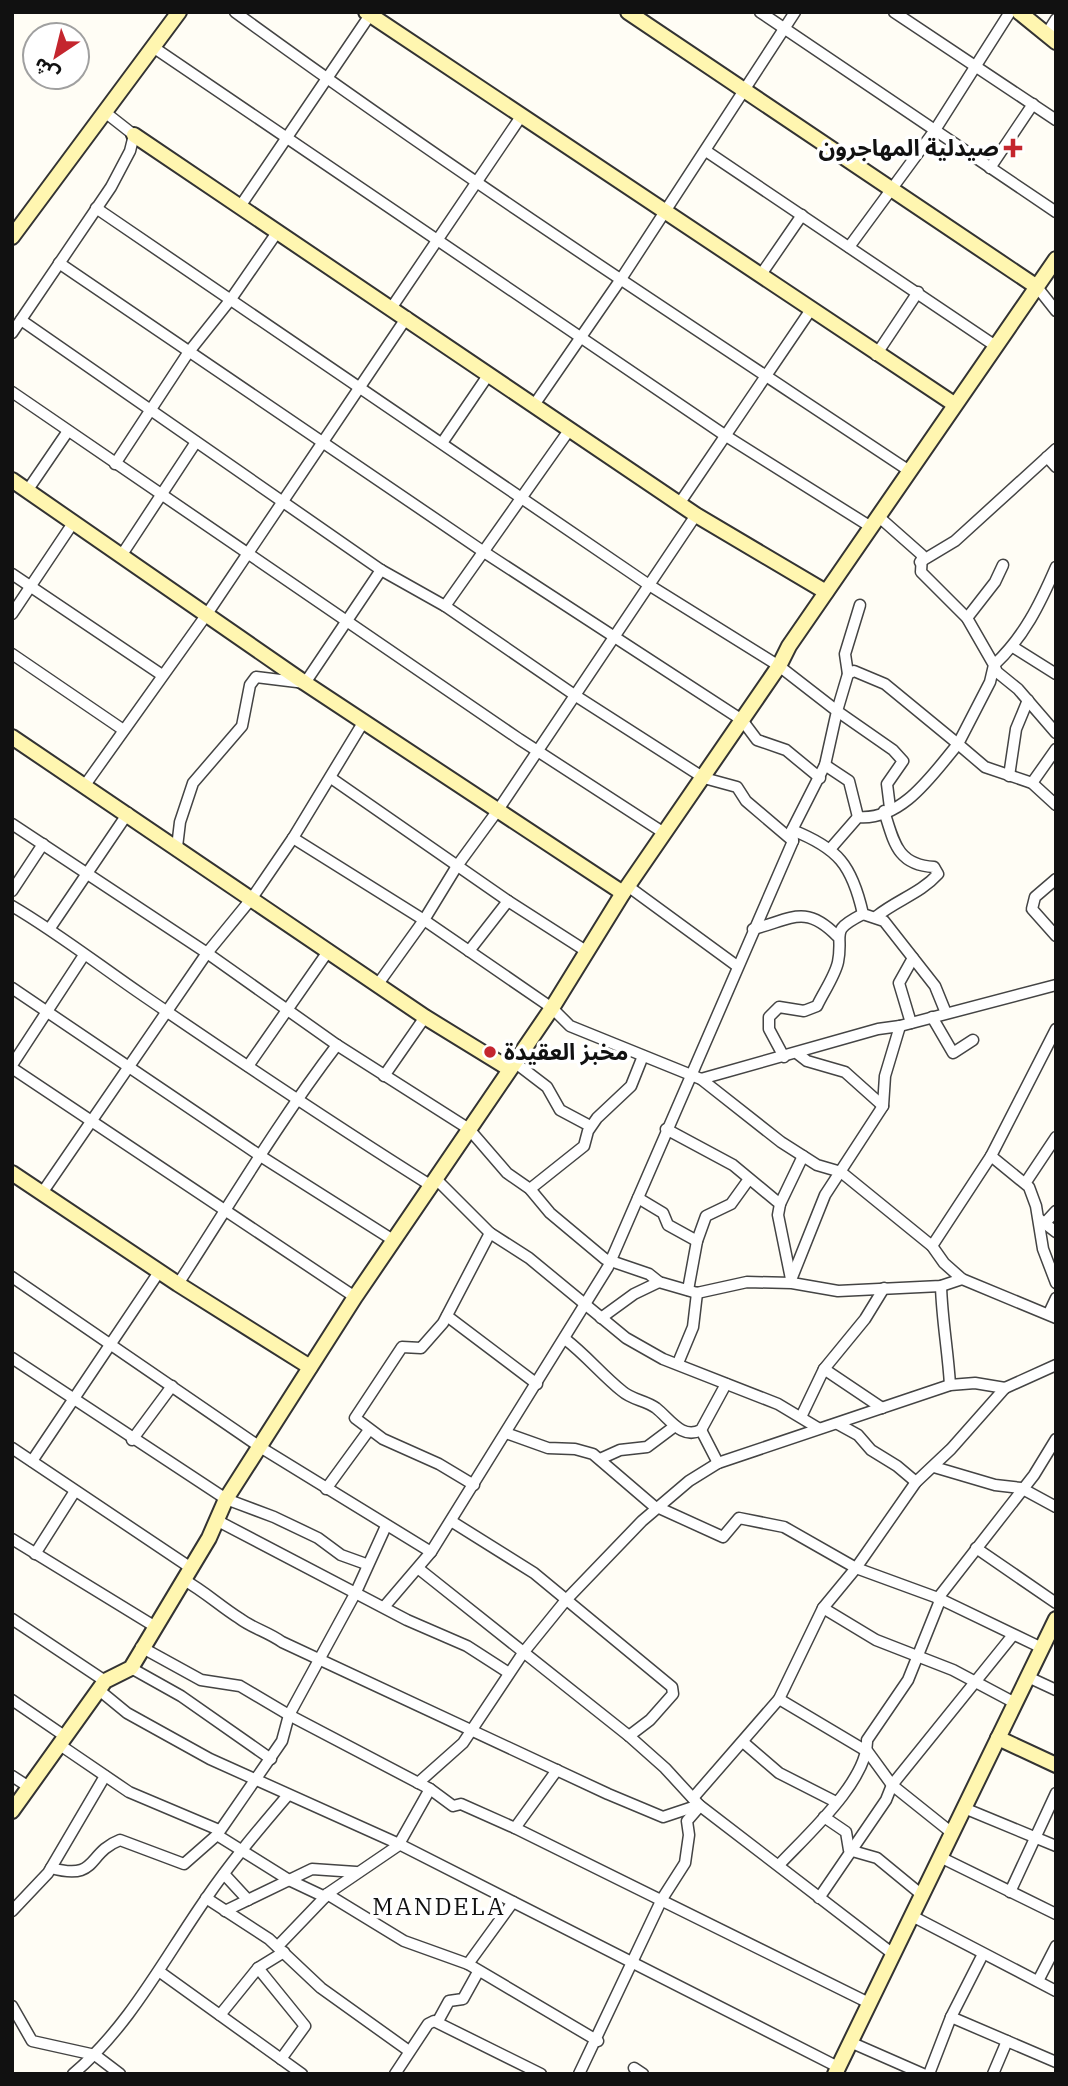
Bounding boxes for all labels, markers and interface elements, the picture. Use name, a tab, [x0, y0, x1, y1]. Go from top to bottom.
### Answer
north arrow	[21, 21, 91, 91]
text: ش	[29, 53, 64, 87]
place label: صيدلية المهاجرون	[818, 132, 999, 162]
marker: صيدلية المهاجرون	[1005, 140, 1021, 156]
place label: مخبز العقيدة	[504, 1036, 628, 1066]
marker: مخبز العقيدة	[482, 1044, 498, 1060]
district label: MANDELA	[372, 1890, 506, 1922]

